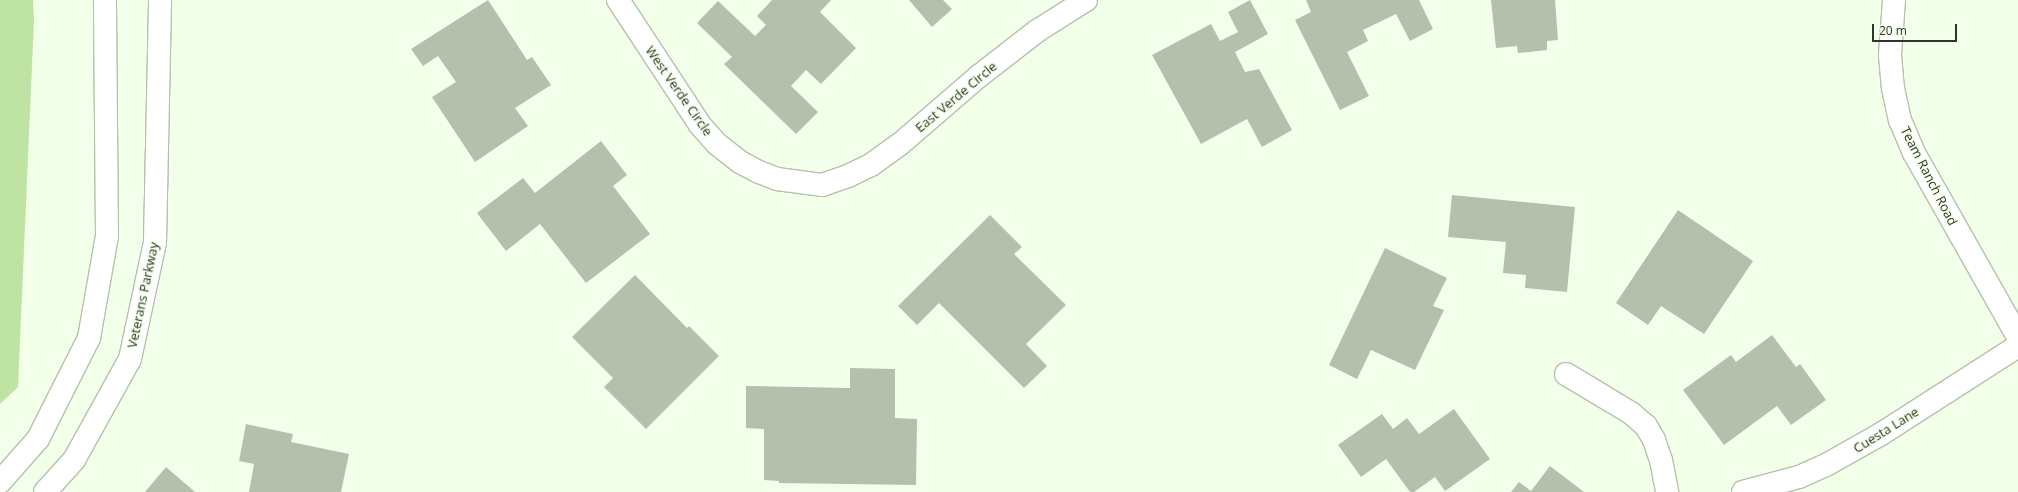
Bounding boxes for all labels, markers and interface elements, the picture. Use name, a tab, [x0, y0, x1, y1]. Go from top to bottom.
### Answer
scale bar	[1874, 16, 1959, 42]
text: 20 m	[1879, 22, 1907, 39]
street label: West Verde Circle	[642, 43, 716, 139]
street label: East Verde Circle	[912, 58, 1000, 136]
street label: Team Ranch Road	[1897, 124, 1961, 228]
street label: Veterans Parkway	[124, 241, 162, 349]
street label: Cuesta Lane	[1850, 404, 1922, 456]

